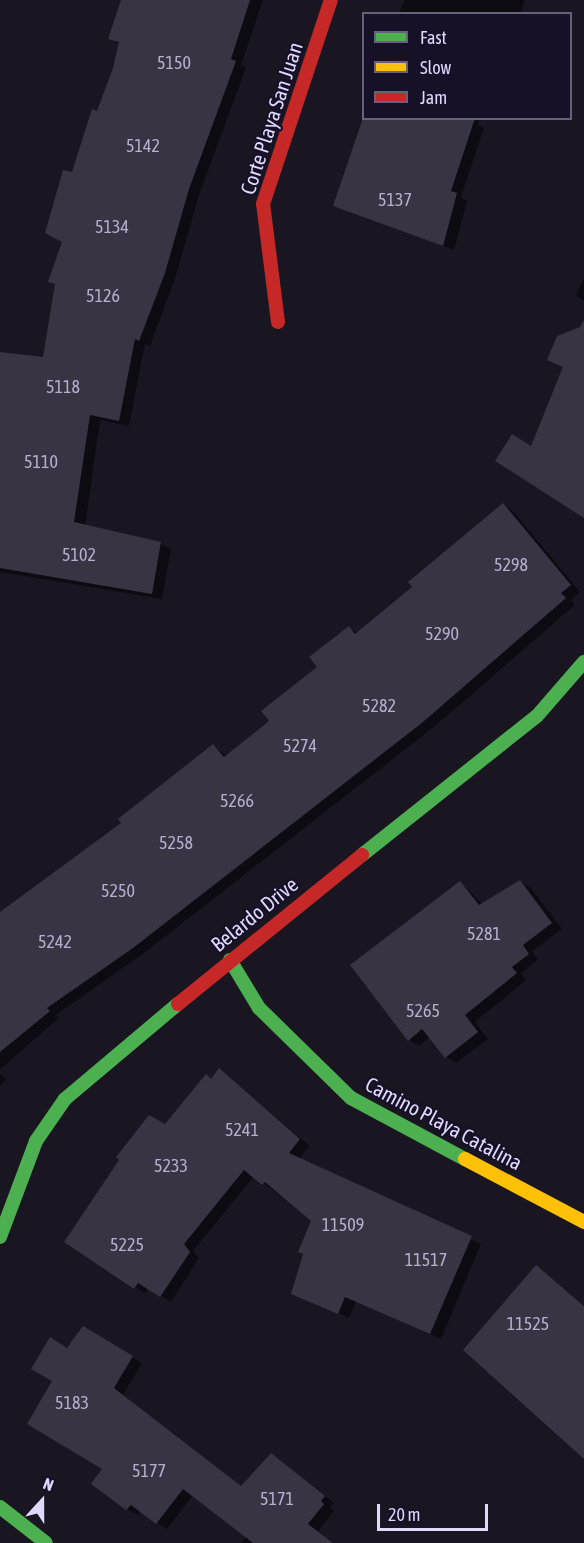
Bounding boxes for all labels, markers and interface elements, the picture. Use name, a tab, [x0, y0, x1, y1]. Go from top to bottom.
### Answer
legend	[362, 12, 572, 120]
text: Fast	[420, 27, 447, 48]
street label: Corte Playa San Juan	[234, 39, 308, 197]
house number: 5150	[157, 52, 191, 74]
text: Slow	[420, 57, 451, 78]
text: Jam	[420, 87, 447, 108]
house number: 5142	[126, 135, 160, 157]
house number: 5137	[378, 189, 412, 211]
house number: 5134	[95, 216, 129, 238]
house number: 5126	[86, 285, 120, 307]
house number: 5118	[46, 376, 80, 398]
house number: 5110	[24, 451, 58, 473]
house number: 5102	[62, 544, 96, 566]
house number: 5298	[494, 554, 528, 576]
house number: 5290	[425, 623, 459, 645]
house number: 5282	[362, 695, 396, 717]
house number: 5274	[283, 735, 317, 757]
house number: 5266	[220, 790, 254, 812]
house number: 5258	[159, 832, 193, 854]
street label: Belardo Drive	[205, 871, 303, 957]
house number: 5250	[101, 880, 135, 902]
house number: 5281	[467, 923, 501, 945]
house number: 5242	[38, 931, 72, 953]
house number: 5265	[406, 1000, 440, 1022]
street label: Camino Playa Catalina	[361, 1071, 527, 1175]
house number: 5241	[225, 1119, 259, 1141]
house number: 5233	[154, 1155, 188, 1177]
house number: 11509	[322, 1214, 364, 1236]
house number: 5225	[110, 1234, 144, 1256]
house number: 11517	[405, 1249, 447, 1271]
house number: 11525	[507, 1313, 549, 1335]
house number: 5183	[55, 1392, 89, 1414]
house number: 5177	[132, 1460, 166, 1482]
north arrow	[12, 1471, 72, 1531]
text: N	[41, 1474, 56, 1494]
house number: 5171	[260, 1488, 294, 1510]
scale bar	[380, 1492, 491, 1530]
text: 20 m	[388, 1504, 420, 1525]

